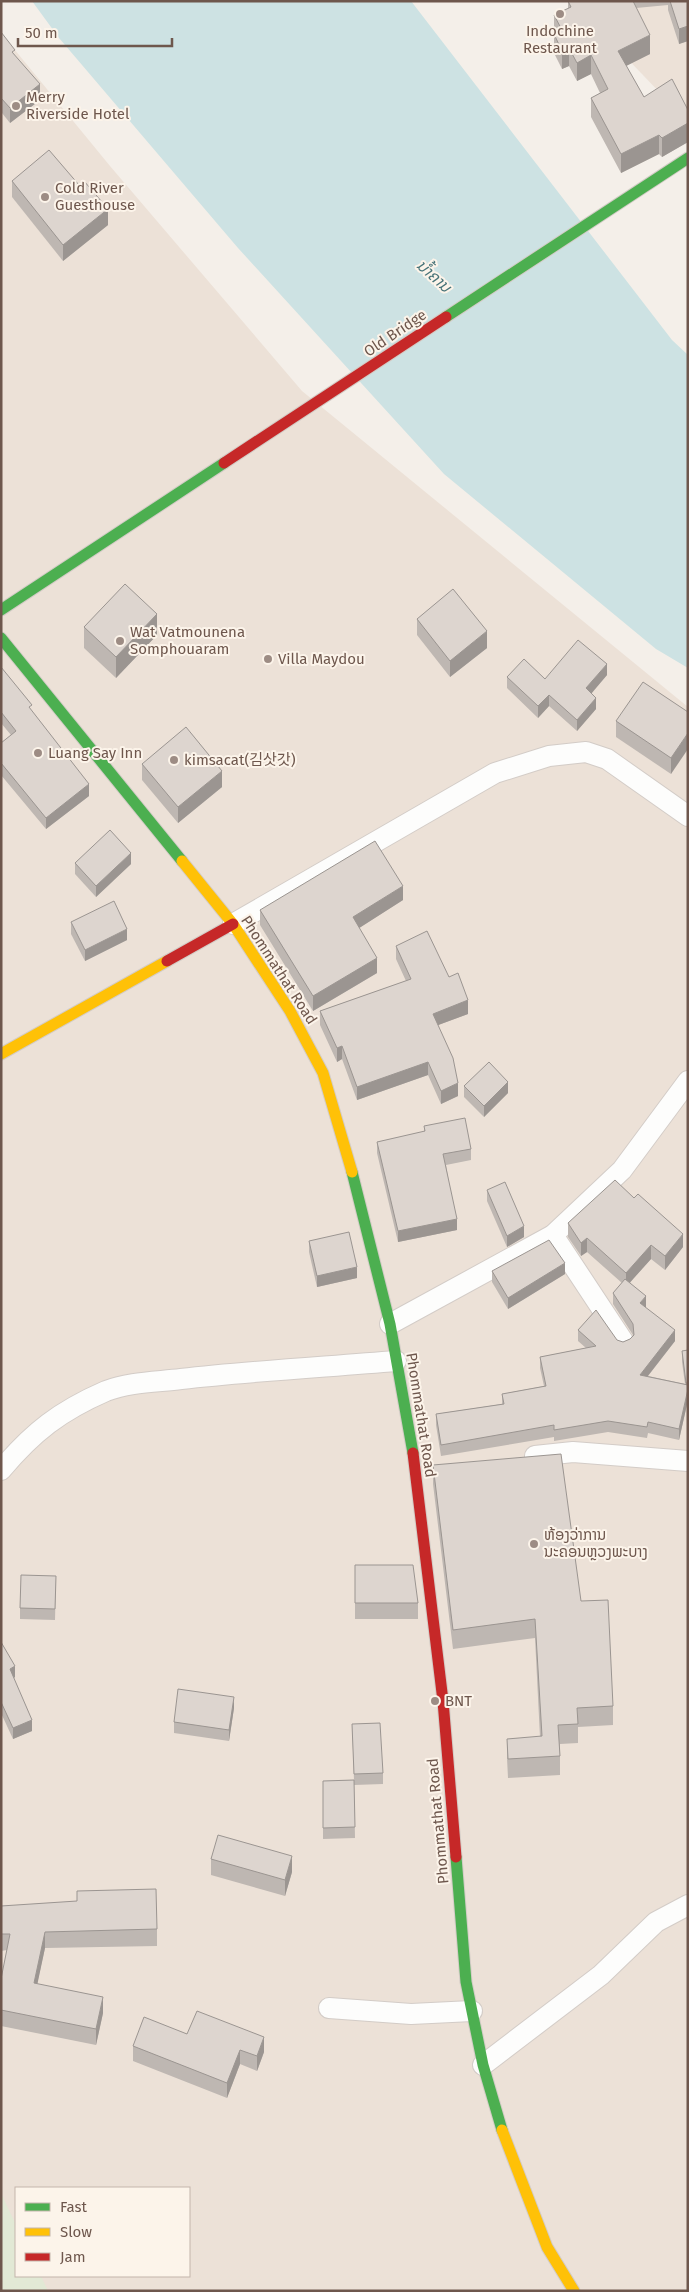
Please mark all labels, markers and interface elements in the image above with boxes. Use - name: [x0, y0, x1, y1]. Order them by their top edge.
- marker: Indochine Restaurant: [554, 8, 566, 20]
- scale bar: [18, 15, 171, 47]
- place label: Indochine Restaurant: [523, 22, 598, 57]
- text: 50 m: [25, 24, 58, 42]
- place label: Merry Riverside Hotel: [26, 88, 130, 123]
- marker: Merry Riverside Hotel: [10, 100, 22, 112]
- place label: Cold River Guesthouse: [55, 179, 135, 214]
- marker: Cold River Guesthouse: [39, 191, 51, 203]
- water label: ນ້ຳຄານ: [413, 253, 458, 297]
- street label: Old Bridge: [360, 306, 430, 360]
- place label: Wat Vatmounena Somphouaram: [130, 623, 245, 658]
- marker: Wat Vatmounena Somphouaram: [114, 635, 126, 647]
- place label: Villa Maydou: [278, 650, 365, 668]
- marker: Villa Maydou: [262, 653, 274, 665]
- place label: Luang Say Inn: [48, 744, 142, 762]
- marker: Luang Say Inn: [32, 747, 44, 759]
- place label: kimsacat(김삿갓): [184, 751, 296, 769]
- marker: kimsacat(김삿갓): [168, 754, 180, 766]
- street label: Phommathat Road: [237, 912, 321, 1028]
- street label: Phommathat Road: [402, 1351, 440, 1479]
- place label: ຫ້ອງວ່າການ ນະຄອນຫຼວງພະບາງ: [544, 1526, 648, 1561]
- marker: ຫ້ອງວ່າການ ນະຄອນຫຼວງພະບາງ: [528, 1538, 540, 1550]
- place label: BNT: [445, 1692, 472, 1710]
- marker: BNT: [429, 1695, 441, 1707]
- street label: Phommathat Road: [424, 1757, 452, 1885]
- legend: [15, 2187, 190, 2277]
- text: Fast: [60, 2198, 87, 2216]
- text: Slow: [60, 2223, 92, 2241]
- text: Jam: [60, 2248, 86, 2266]

